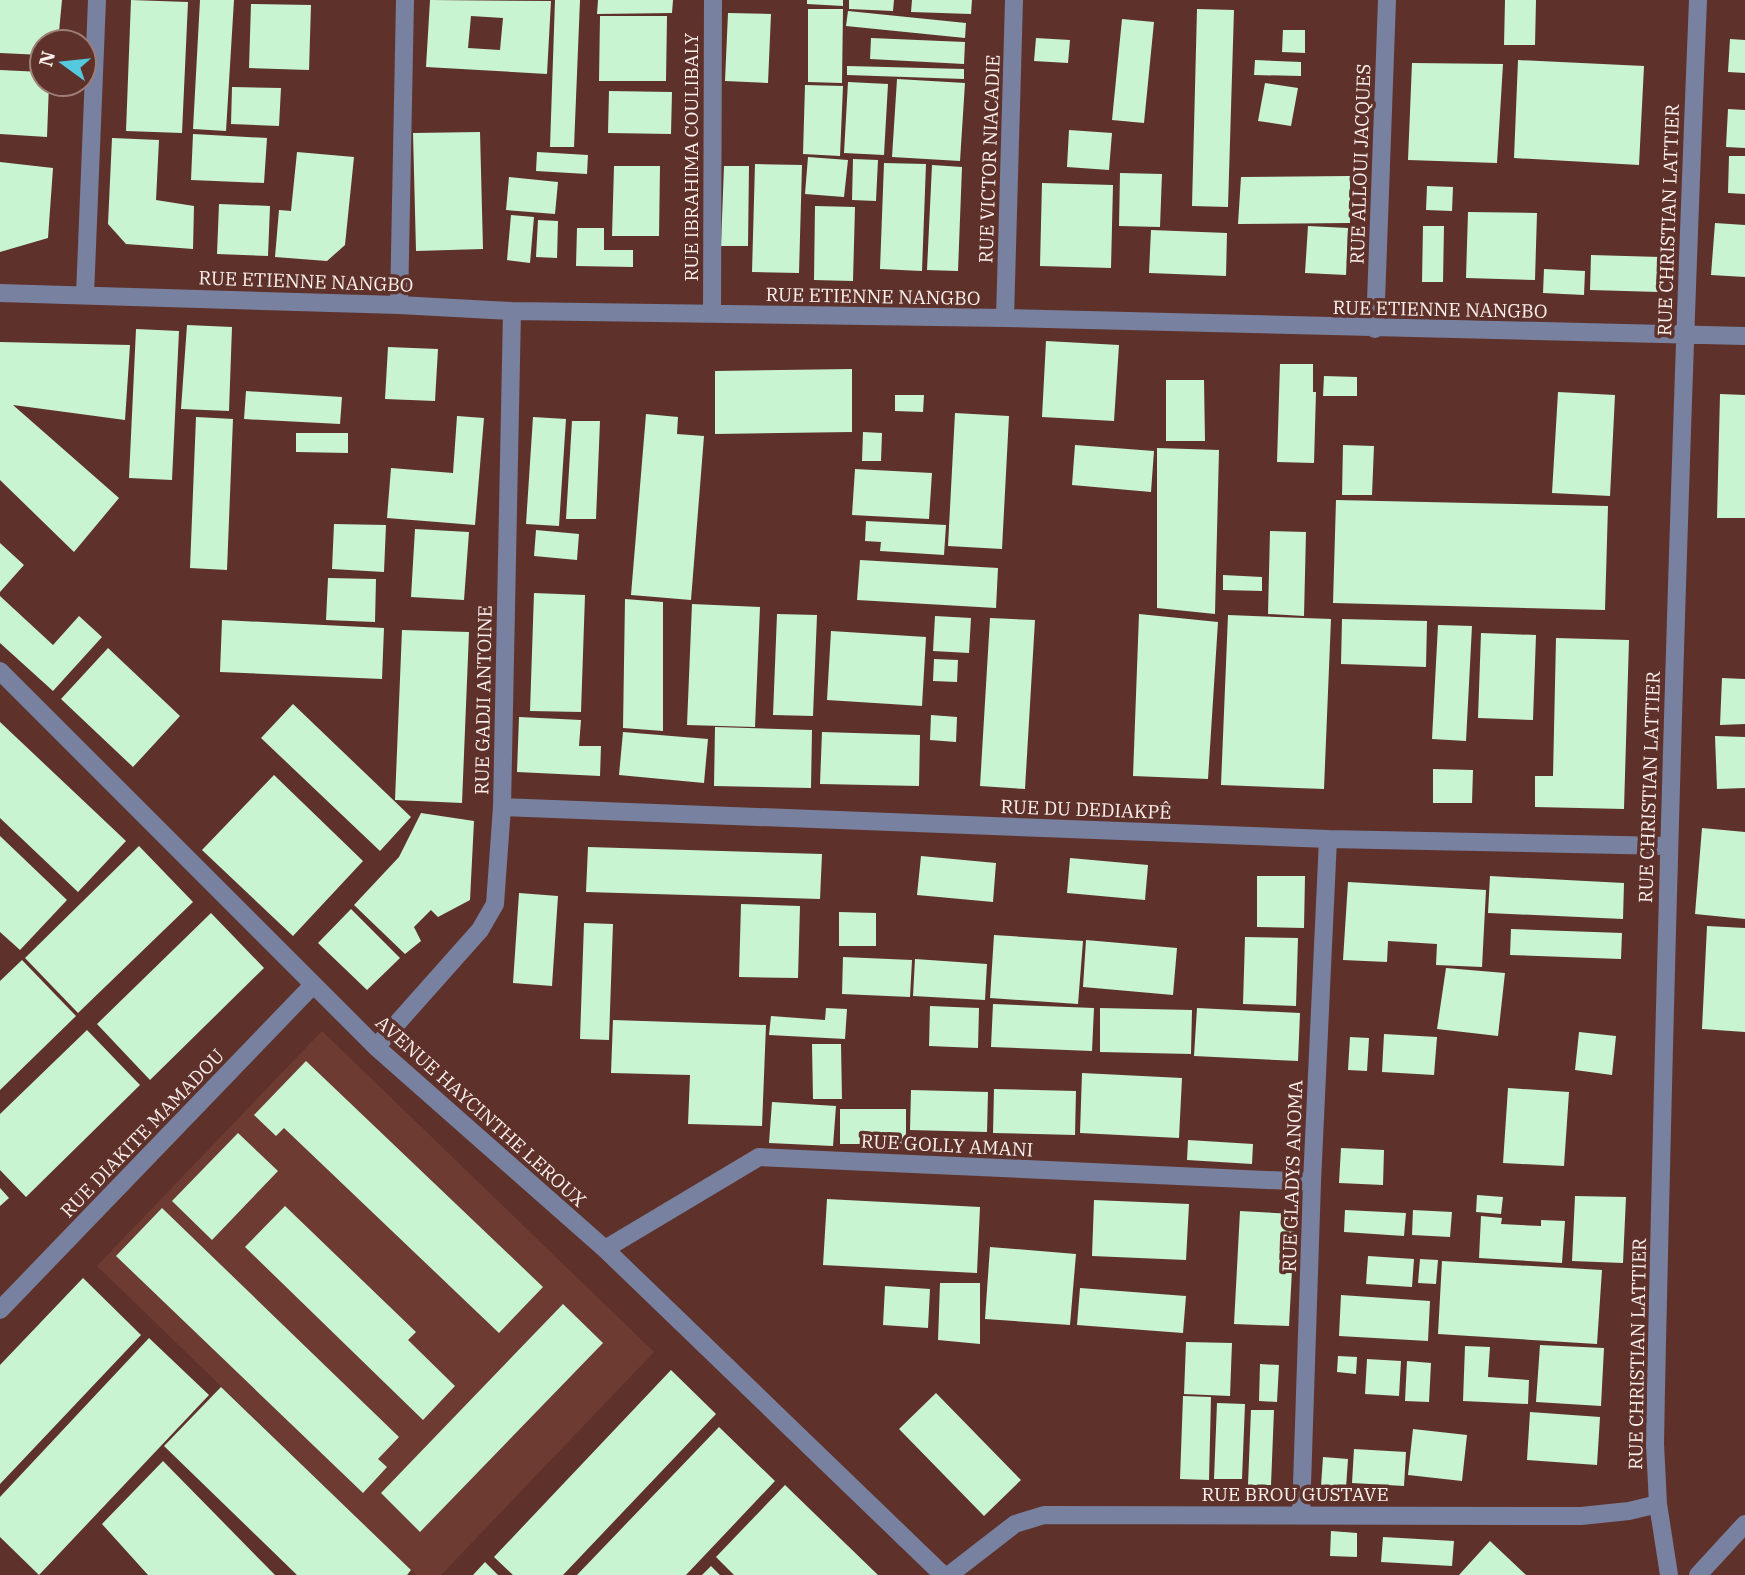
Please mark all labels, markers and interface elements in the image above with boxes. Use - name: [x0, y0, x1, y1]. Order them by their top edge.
- north arrow: [28, 28, 98, 98]
- street label: RUE IBRAHIMA COULIBALY: [679, 33, 703, 281]
- text: N: [33, 48, 60, 69]
- street label: RUE VICTOR NIACADIE: [973, 54, 1005, 264]
- street label: RUE ALLOUI JACQUES: [1345, 63, 1375, 265]
- street label: RUE CHRISTIAN LATTIER: [1652, 103, 1684, 336]
- street label: RUE ETIENNE NANGBO: [198, 265, 414, 297]
- street label: RUE ETIENNE NANGBO: [765, 282, 981, 310]
- street label: RUE ETIENNE NANGBO: [1332, 295, 1548, 323]
- street label: RUE GADJI ANTOINE: [469, 605, 497, 795]
- street label: RUE CHRISTIAN LATTIER: [1633, 670, 1665, 903]
- street label: RUE DU DEDIAKPÊ: [1000, 794, 1172, 824]
- street label: AVENUE HAYCINTHE LEROUX: [371, 1010, 591, 1212]
- street label: RUE DIAKITE MAMADOU: [55, 1044, 229, 1222]
- street label: RUE GLADYS ANOMA: [1277, 1079, 1307, 1273]
- street label: RUE GOLLY AMANI: [860, 1129, 1034, 1161]
- street label: RUE CHRISTIAN LATTIER: [1623, 1238, 1651, 1470]
- street label: RUE BROU GUSTAVE: [1201, 1482, 1389, 1506]

